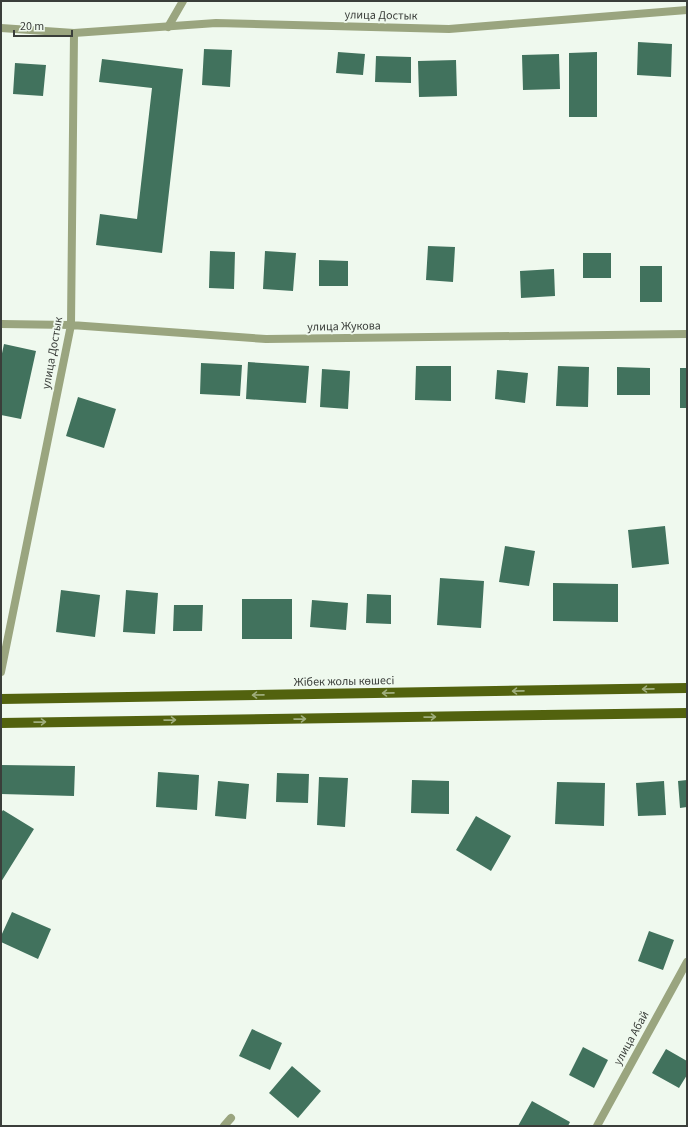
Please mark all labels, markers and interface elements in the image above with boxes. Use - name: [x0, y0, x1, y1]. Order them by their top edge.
- street label: улица Достык: [344, 6, 418, 25]
- scale bar: [14, 12, 72, 38]
- text: 20 m: [20, 18, 44, 35]
- street label: улица Достык: [38, 316, 67, 391]
- street label: улица Жукова: [307, 317, 381, 336]
- street label: Жібек жолы көшесі: [293, 672, 395, 691]
- one-way arrow: [642, 685, 655, 693]
- one-way arrow: [512, 687, 525, 695]
- one-way arrow: [382, 689, 395, 697]
- one-way arrow: [252, 691, 265, 699]
- one-way arrow: [423, 713, 436, 720]
- one-way arrow: [293, 715, 306, 722]
- one-way arrow: [163, 717, 176, 724]
- one-way arrow: [33, 719, 46, 726]
- street label: улица Абай: [610, 1008, 653, 1068]

